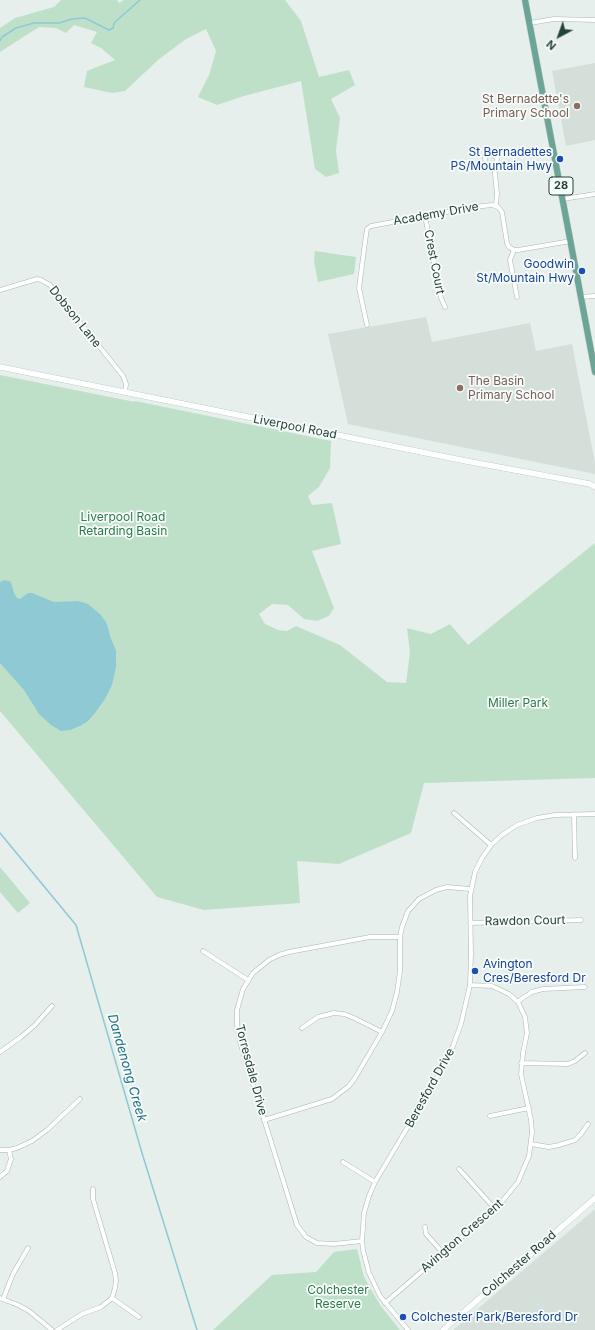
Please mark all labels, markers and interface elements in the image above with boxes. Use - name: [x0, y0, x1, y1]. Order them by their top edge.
- north arrow: [539, 16, 579, 56]
- text: N: [543, 37, 559, 53]
- place label: St Bernadette's Primary School: [482, 92, 569, 120]
- marker: St Bernadette's Primary School: [572, 101, 582, 111]
- place label: St Bernadettes PS/Mountain Hwy: [451, 145, 552, 173]
- marker: St Bernadettes PS/Mountain Hwy: [555, 154, 565, 164]
- road number: 28: [549, 177, 573, 195]
- street label: Academy Drive: [392, 199, 480, 229]
- street label: Crest Court: [421, 229, 447, 295]
- place label: Goodwin St/Mountain Hwy: [476, 257, 574, 285]
- marker: Goodwin St/Mountain Hwy: [577, 266, 587, 276]
- street label: Dobson Lane: [46, 283, 104, 351]
- place label: The Basin Primary School: [468, 374, 554, 402]
- marker: The Basin Primary School: [455, 383, 465, 393]
- street label: Liverpool Road: [252, 412, 338, 442]
- park label: Liverpool Road Retarding Basin: [79, 510, 167, 538]
- park label: Miller Park: [488, 696, 548, 710]
- street label: Rawdon Court: [485, 913, 565, 929]
- place label: Avington Cres/Beresford Dr: [483, 957, 586, 985]
- marker: Avington Cres/Beresford Dr: [470, 966, 480, 976]
- water label: Dandenong Creek: [104, 1012, 150, 1124]
- street label: Torresdale Drive: [232, 1023, 270, 1117]
- street label: Beresford Drive: [402, 1046, 458, 1130]
- street label: Avington Crescent: [418, 1196, 506, 1276]
- street label: Colchester Road: [479, 1228, 559, 1300]
- park label: Colchester Reserve: [307, 1283, 369, 1311]
- place label: Colchester Park/Beresford Dr: [411, 1310, 578, 1324]
- marker: Colchester Park/Beresford Dr: [398, 1312, 408, 1322]

